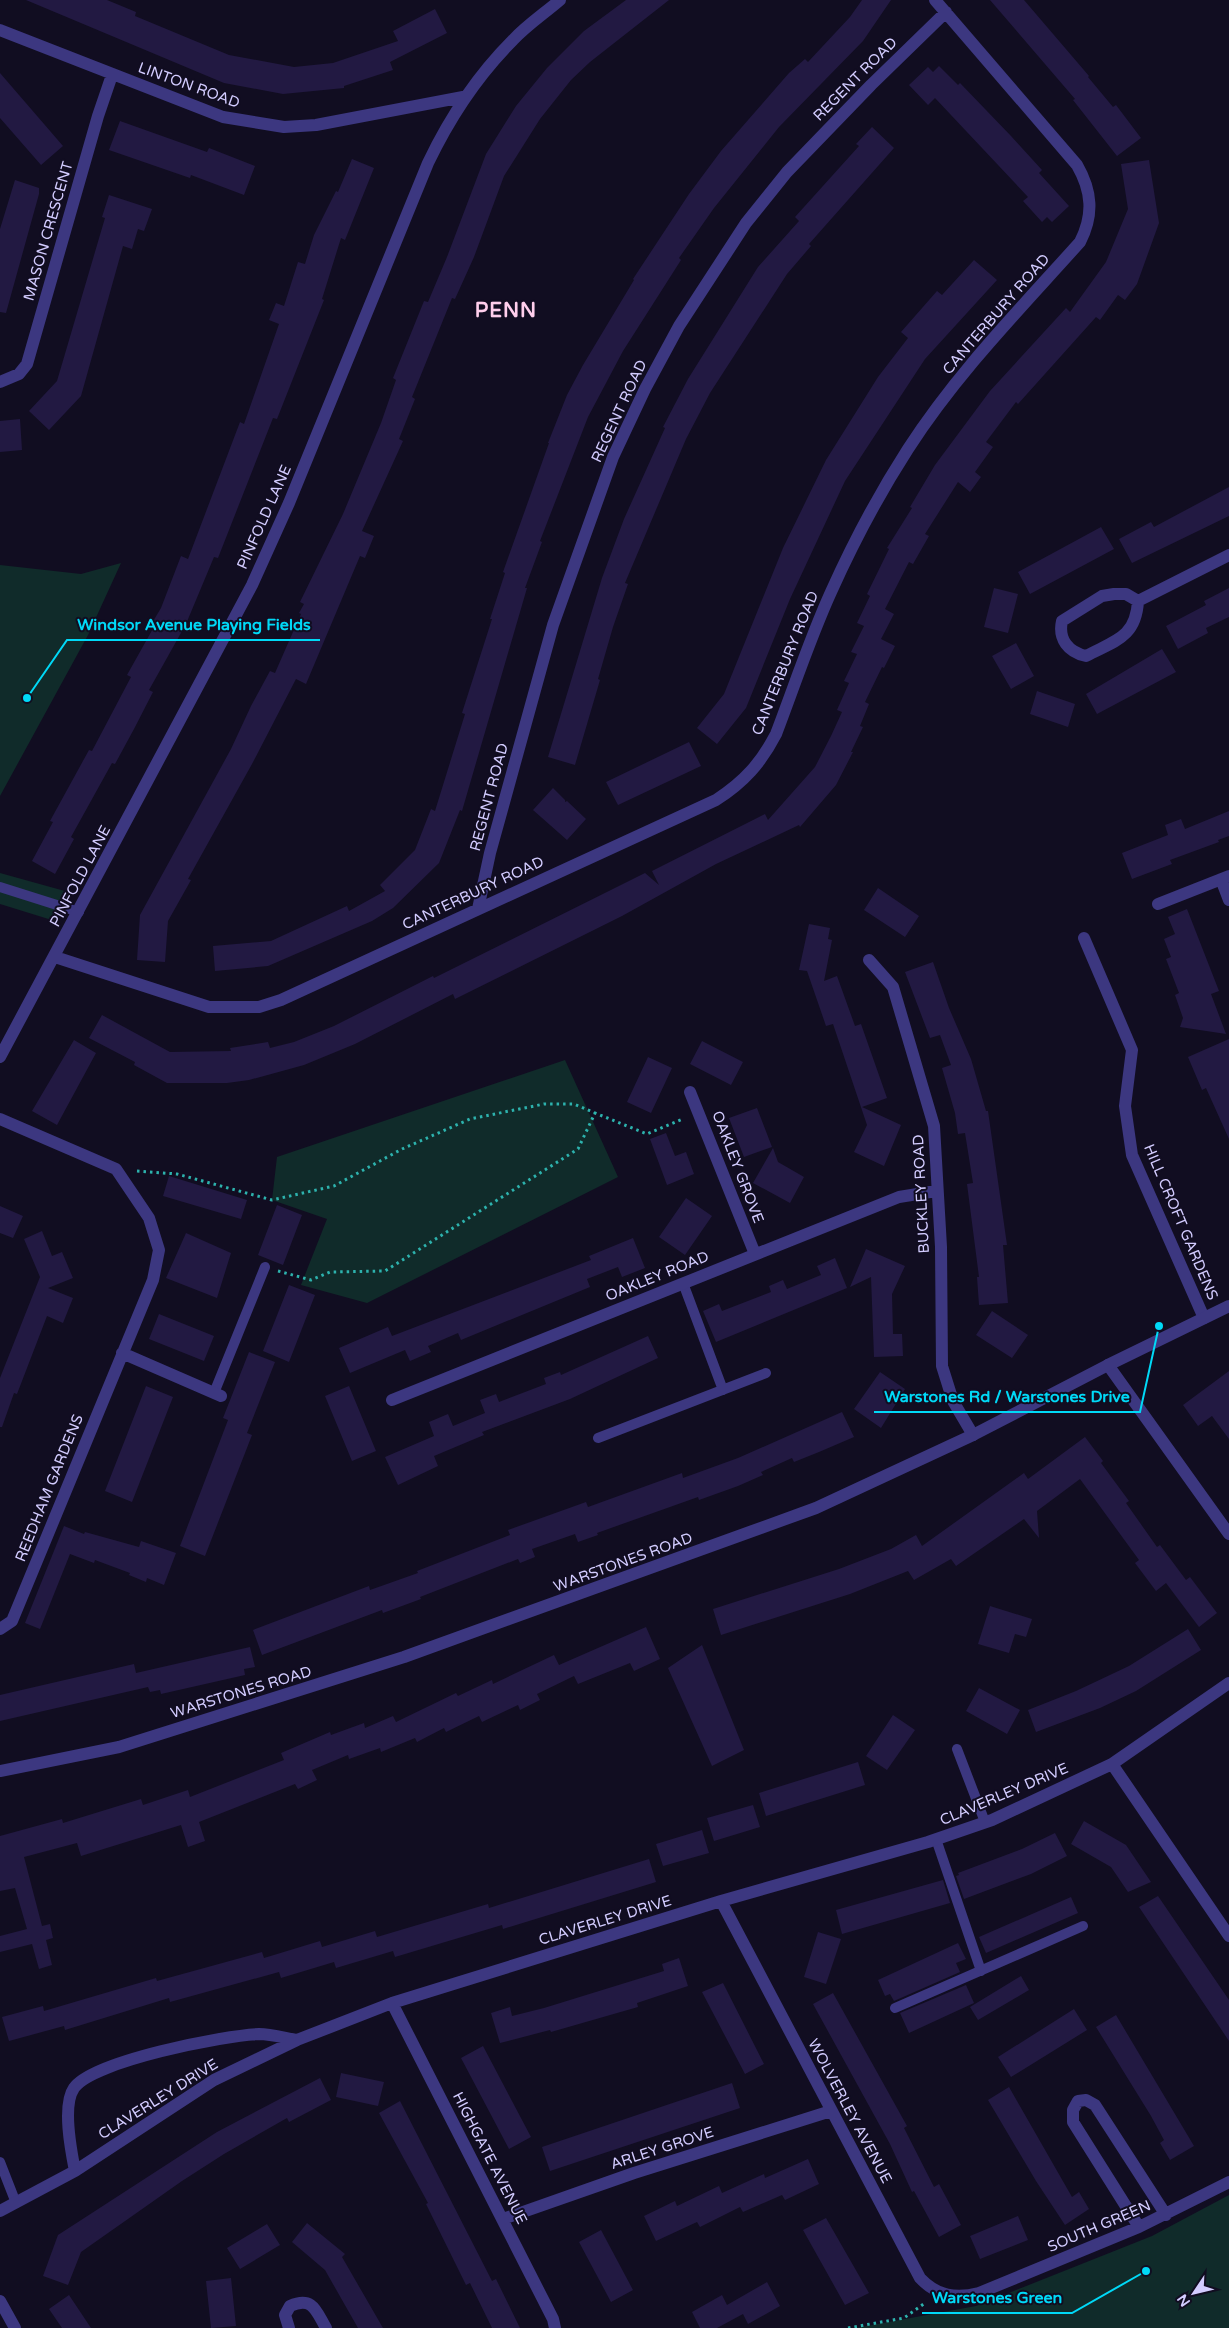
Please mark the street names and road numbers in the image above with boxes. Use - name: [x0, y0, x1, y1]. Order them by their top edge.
- street label: REGENT ROAD: [809, 33, 901, 125]
- street label: LINTON ROAD: [136, 58, 242, 112]
- street label: MASON CRESCENT: [19, 159, 77, 303]
- street label: CANTERBURY ROAD: [939, 250, 1053, 378]
- street label: REGENT ROAD: [587, 357, 651, 465]
- street label: PINFOLD LANE: [233, 462, 295, 572]
- street label: CANTERBURY ROAD: [748, 588, 822, 738]
- street label: REGENT ROAD: [466, 741, 512, 853]
- street label: PINFOLD LANE: [46, 822, 114, 930]
- street label: CANTERBURY ROAD: [399, 852, 547, 934]
- street label: OAKLEY GROVE: [708, 1108, 768, 1226]
- street label: BUCKLEY ROAD: [909, 1134, 933, 1254]
- street label: HILL CROFT GARDENS: [1140, 1141, 1222, 1303]
- street label: OAKLEY ROAD: [603, 1247, 711, 1305]
- street label: REEDHAM GARDENS: [11, 1412, 87, 1564]
- street label: WARSTONES ROAD: [551, 1528, 695, 1596]
- street label: WARSTONES ROAD: [168, 1662, 314, 1722]
- street label: CLAVERLEY DRIVE: [937, 1759, 1071, 1829]
- street label: CLAVERLEY DRIVE: [536, 1891, 674, 1949]
- street label: WOLVERLEY AVENUE: [804, 2036, 896, 2186]
- street label: CLAVERLEY DRIVE: [95, 2055, 221, 2143]
- street label: HIGHGATE AVENUE: [449, 2089, 531, 2227]
- street label: ARLEY GROVE: [608, 2123, 716, 2173]
- street label: SOUTH GREEN: [1045, 2196, 1153, 2256]

